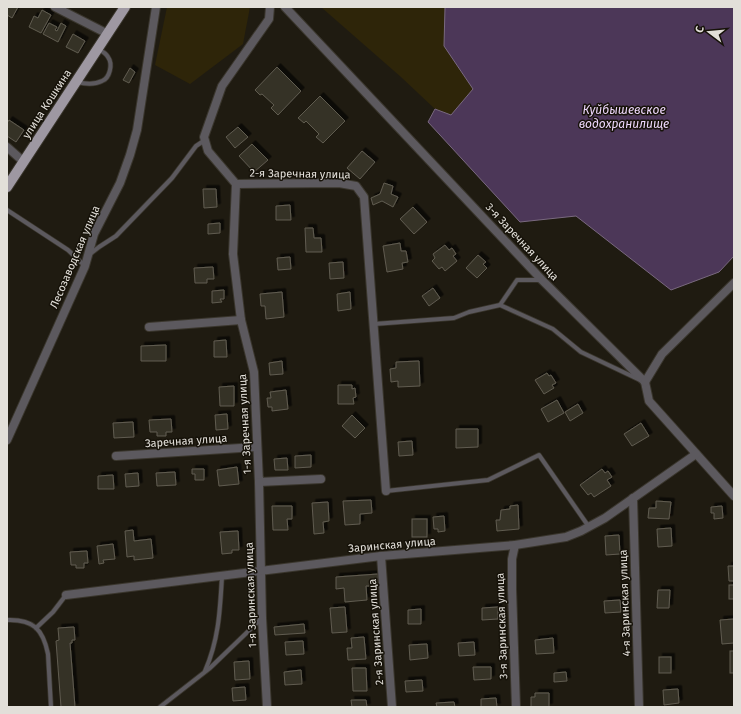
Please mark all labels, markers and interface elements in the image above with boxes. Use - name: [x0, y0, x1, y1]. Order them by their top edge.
- north arrow: [689, 12, 729, 52]
- text: С: [693, 24, 707, 34]
- street label: улица Кошкина: [20, 67, 74, 141]
- water label: Куйбышевское водохранилище: [579, 103, 669, 131]
- street label: 2-я Заречная улица: [249, 167, 351, 181]
- street label: 3-я Заречная улица: [483, 201, 561, 283]
- street label: Лесозаводская улица: [47, 203, 103, 311]
- street label: 1-я Заречная улица: [236, 373, 254, 474]
- street label: Заречная улица: [144, 432, 228, 450]
- street label: Заринская улица: [348, 535, 436, 555]
- street label: 1-я Заринская улица: [243, 542, 259, 648]
- street label: 4-я Заринская улица: [617, 549, 633, 657]
- street label: 3-я Заринская улица: [494, 573, 510, 679]
- street label: 2-я Заринская улица: [366, 578, 386, 686]

